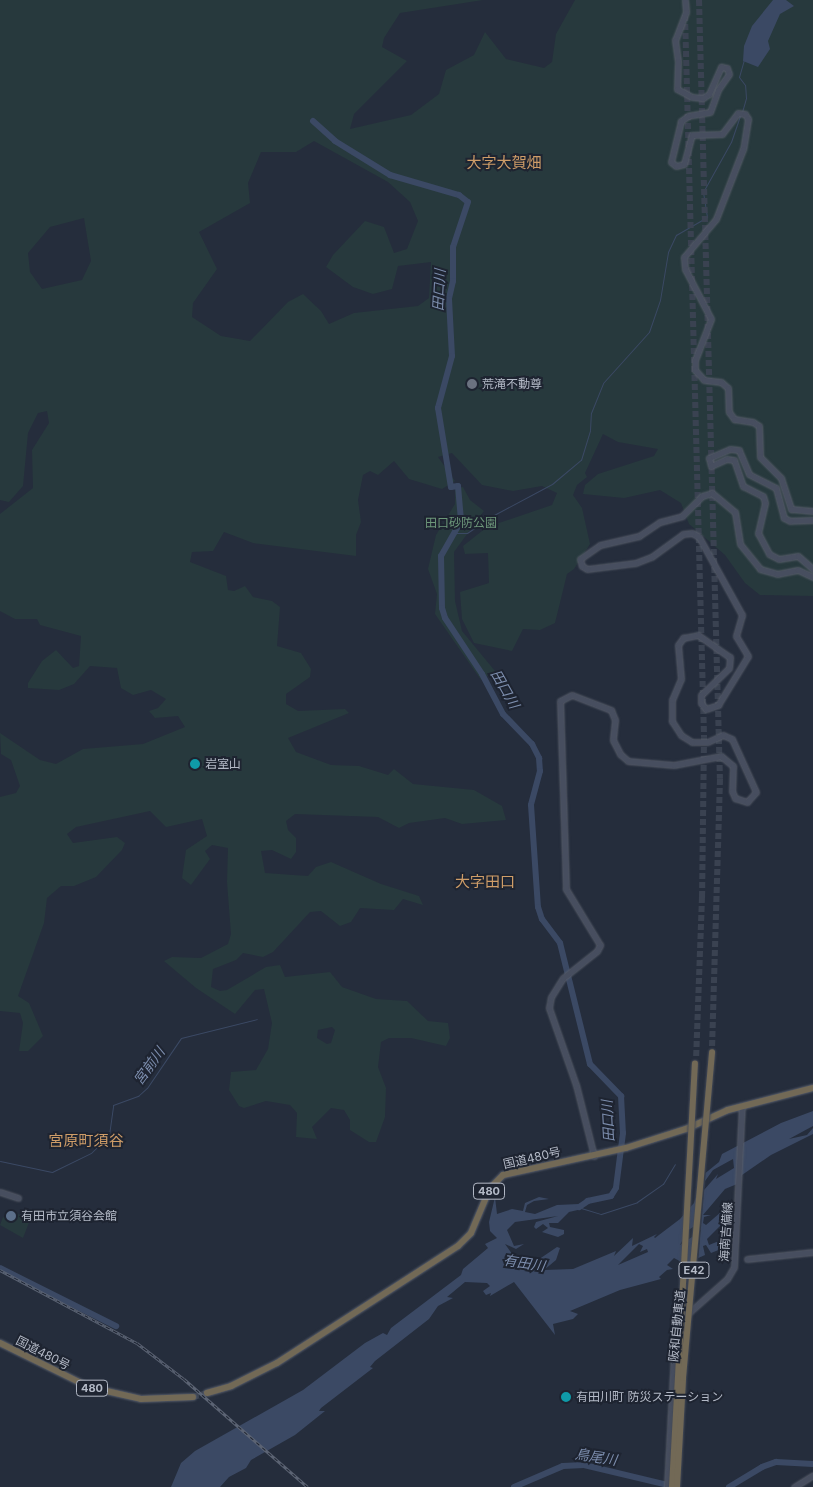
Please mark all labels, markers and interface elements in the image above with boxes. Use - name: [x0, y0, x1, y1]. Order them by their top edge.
- district label: 大字大賀畑: [467, 154, 541, 172]
- water label: 田口川: [430, 269, 448, 311]
- place label: 荒滝不動尊: [482, 377, 542, 391]
- marker: 荒滝不動尊: [466, 378, 478, 390]
- park label: 田口砂防公園: [425, 516, 497, 530]
- water label: 田口川: [487, 667, 523, 711]
- place label: 岩室山: [205, 757, 241, 771]
- marker: 岩室山: [189, 758, 201, 770]
- district label: 大字田口: [455, 873, 515, 891]
- water label: 宮前川: [130, 1044, 168, 1088]
- water label: 田口川: [599, 1100, 617, 1142]
- district label: 宮原町須谷: [49, 1132, 123, 1150]
- street label: 国道480号: [502, 1144, 562, 1172]
- road number: 480: [473, 1182, 505, 1200]
- street label: 海南吉備線: [717, 1202, 735, 1262]
- place label: 有田市立須谷会館: [21, 1209, 117, 1223]
- marker: 有田市立須谷会館: [5, 1210, 17, 1222]
- water label: 有田川: [502, 1251, 546, 1275]
- road number: E42: [678, 1262, 710, 1278]
- street label: 阪和自動車道: [666, 1289, 688, 1363]
- street label: 国道480号: [14, 1333, 72, 1373]
- road number: 480: [76, 1380, 108, 1396]
- place label: 有田川町 防災ステーション: [576, 1390, 723, 1404]
- marker: 有田川町 防災ステーション: [560, 1391, 572, 1403]
- water label: 鳥尾川: [574, 1445, 618, 1469]

